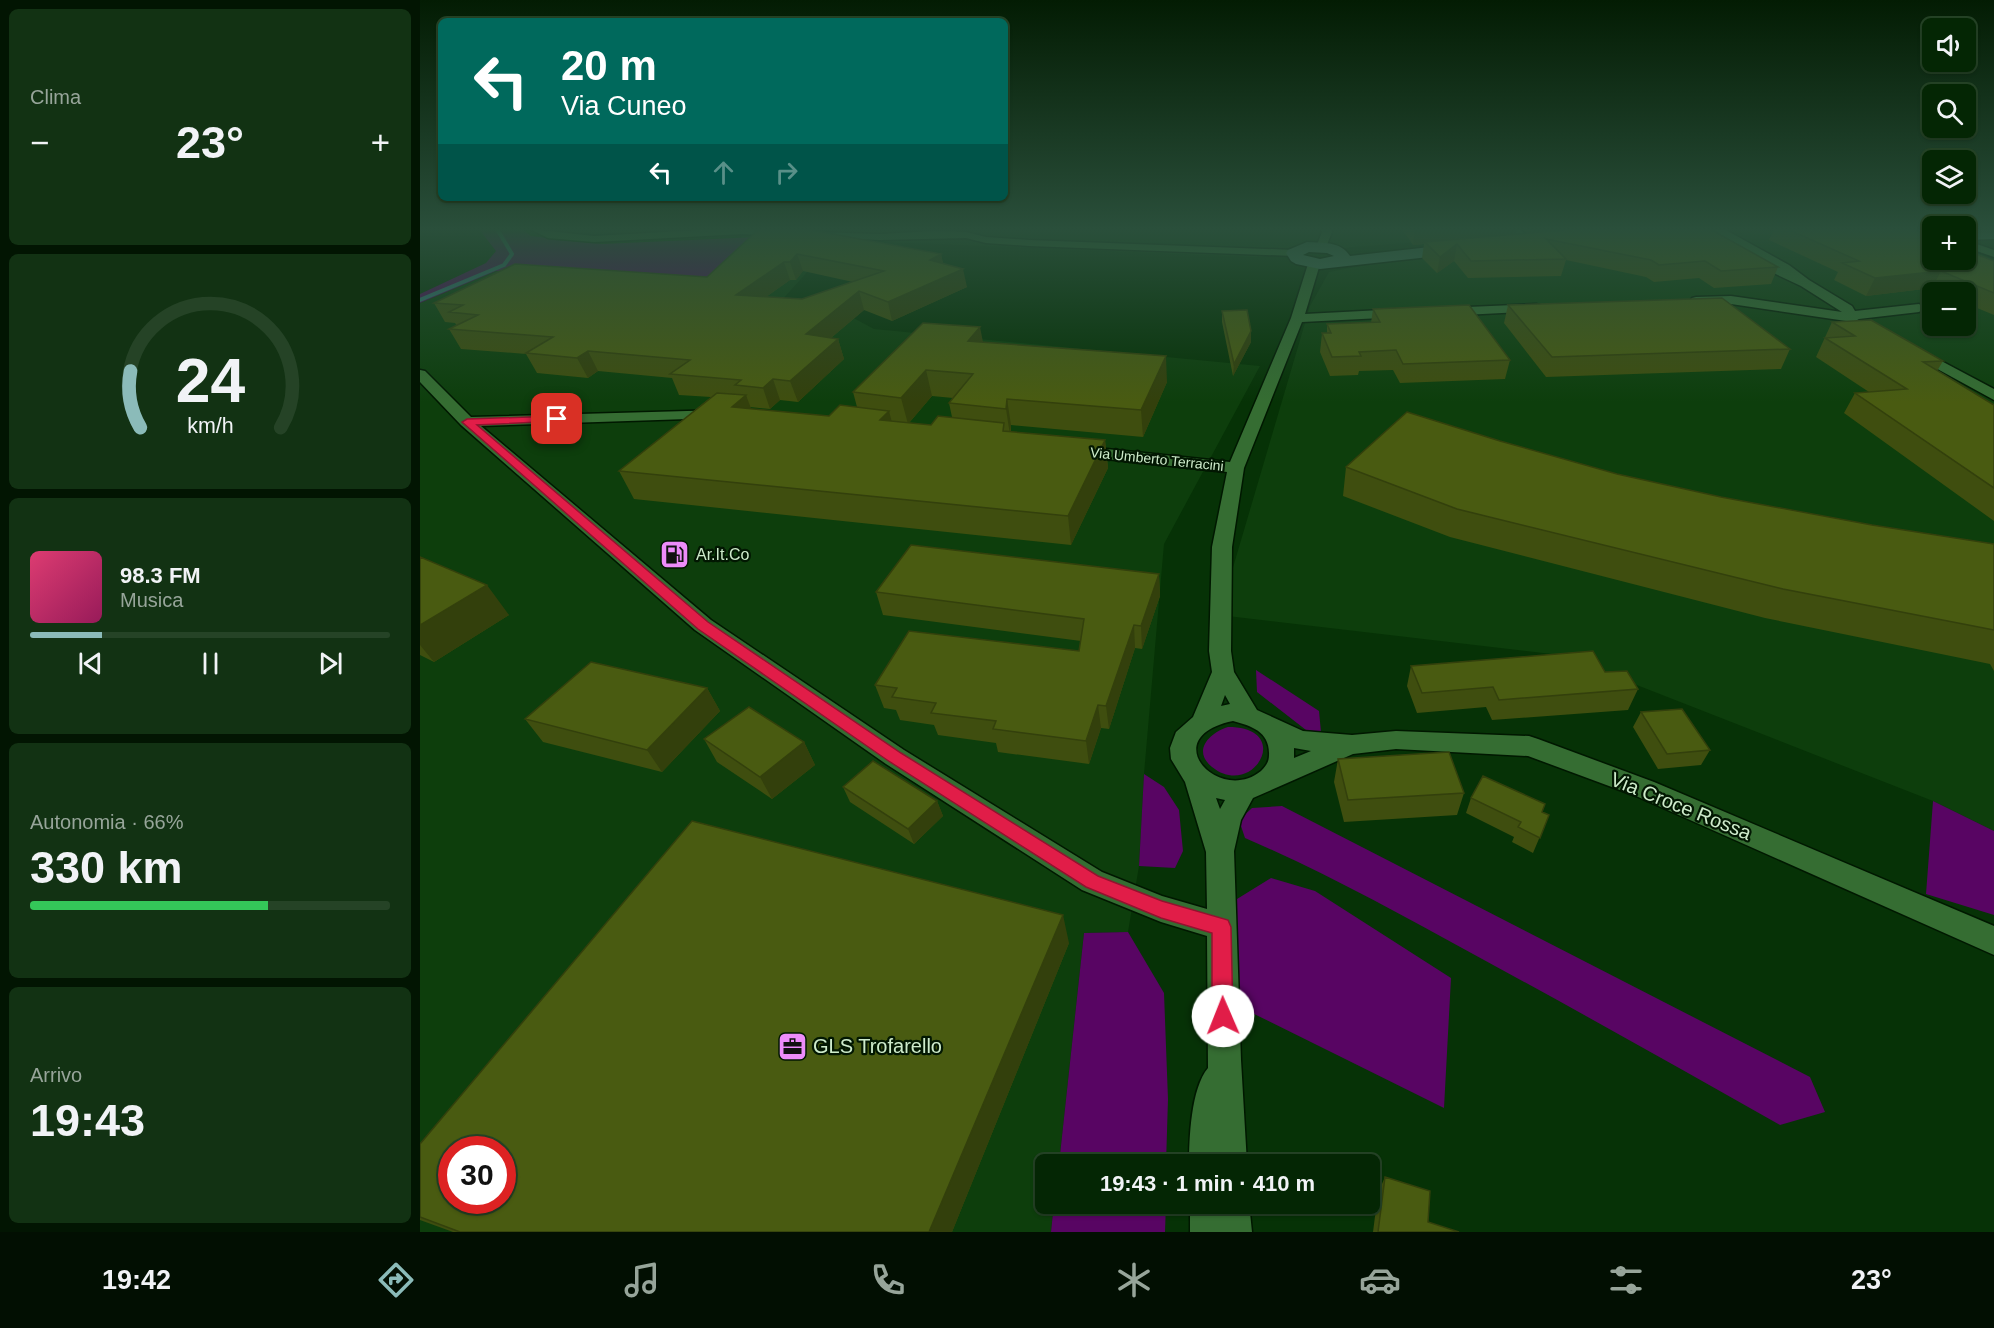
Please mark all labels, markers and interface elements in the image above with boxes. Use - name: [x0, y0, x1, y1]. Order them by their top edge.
- map controls: [1922, 18, 1976, 336]
- button: sound: [1922, 18, 1976, 72]
- icon: left: [462, 42, 540, 120]
- text: 20 m: [561, 42, 657, 89]
- button: search: [1922, 84, 1976, 138]
- text: Clima: [30, 86, 81, 108]
- text: Via Cuneo: [561, 91, 687, 121]
- text: 23°: [176, 117, 244, 168]
- text: −: [30, 124, 49, 161]
- text: +: [371, 124, 390, 161]
- button: layers: [1922, 150, 1976, 204]
- icon: left: [644, 156, 677, 189]
- icon: ahead: [707, 156, 740, 189]
- icon: right: [770, 156, 803, 189]
- button: +: [1922, 216, 1976, 270]
- button: −: [1922, 282, 1976, 336]
- text: 24: [175, 347, 245, 416]
- pin: [531, 393, 582, 444]
- icon: arrive: [540, 402, 573, 435]
- text: km/h: [187, 415, 233, 439]
- street label: Via Umberto Terracini: [1089, 444, 1225, 474]
- fuel station icon: Ar.It.Co: [659, 538, 691, 570]
- place label: Ar.It.Co: [696, 546, 749, 563]
- text: 98.3 FM: [120, 563, 201, 588]
- text: Musica: [120, 589, 183, 611]
- icon: previous: [74, 647, 107, 680]
- icon: pause: [194, 647, 227, 680]
- icon: next: [314, 647, 347, 680]
- street label: Via Croce Rossa: [1607, 768, 1755, 845]
- text: Autonomia · 66%: [30, 811, 183, 833]
- text: 330 km: [30, 842, 183, 893]
- position arrow: [1191, 984, 1255, 1048]
- office icon: GLS Trofarello: [776, 1030, 808, 1062]
- place label: GLS Trofarello: [813, 1035, 942, 1057]
- text: Arrivo: [30, 1064, 82, 1086]
- text: 19:43: [30, 1095, 145, 1146]
- speed limit sign: 30: [438, 1136, 516, 1214]
- text: 19:43 · 1 min · 410 m: [1100, 1171, 1315, 1196]
- icon: directions: [375, 1259, 417, 1301]
- icon: music: [621, 1259, 663, 1301]
- icon: phone: [867, 1259, 909, 1301]
- icon: climate: [1113, 1259, 1155, 1301]
- icon: car: [1359, 1259, 1401, 1301]
- icon: filters: [1605, 1259, 1647, 1301]
- text: 19:42: [102, 1265, 171, 1295]
- text: 23°: [1851, 1265, 1892, 1295]

